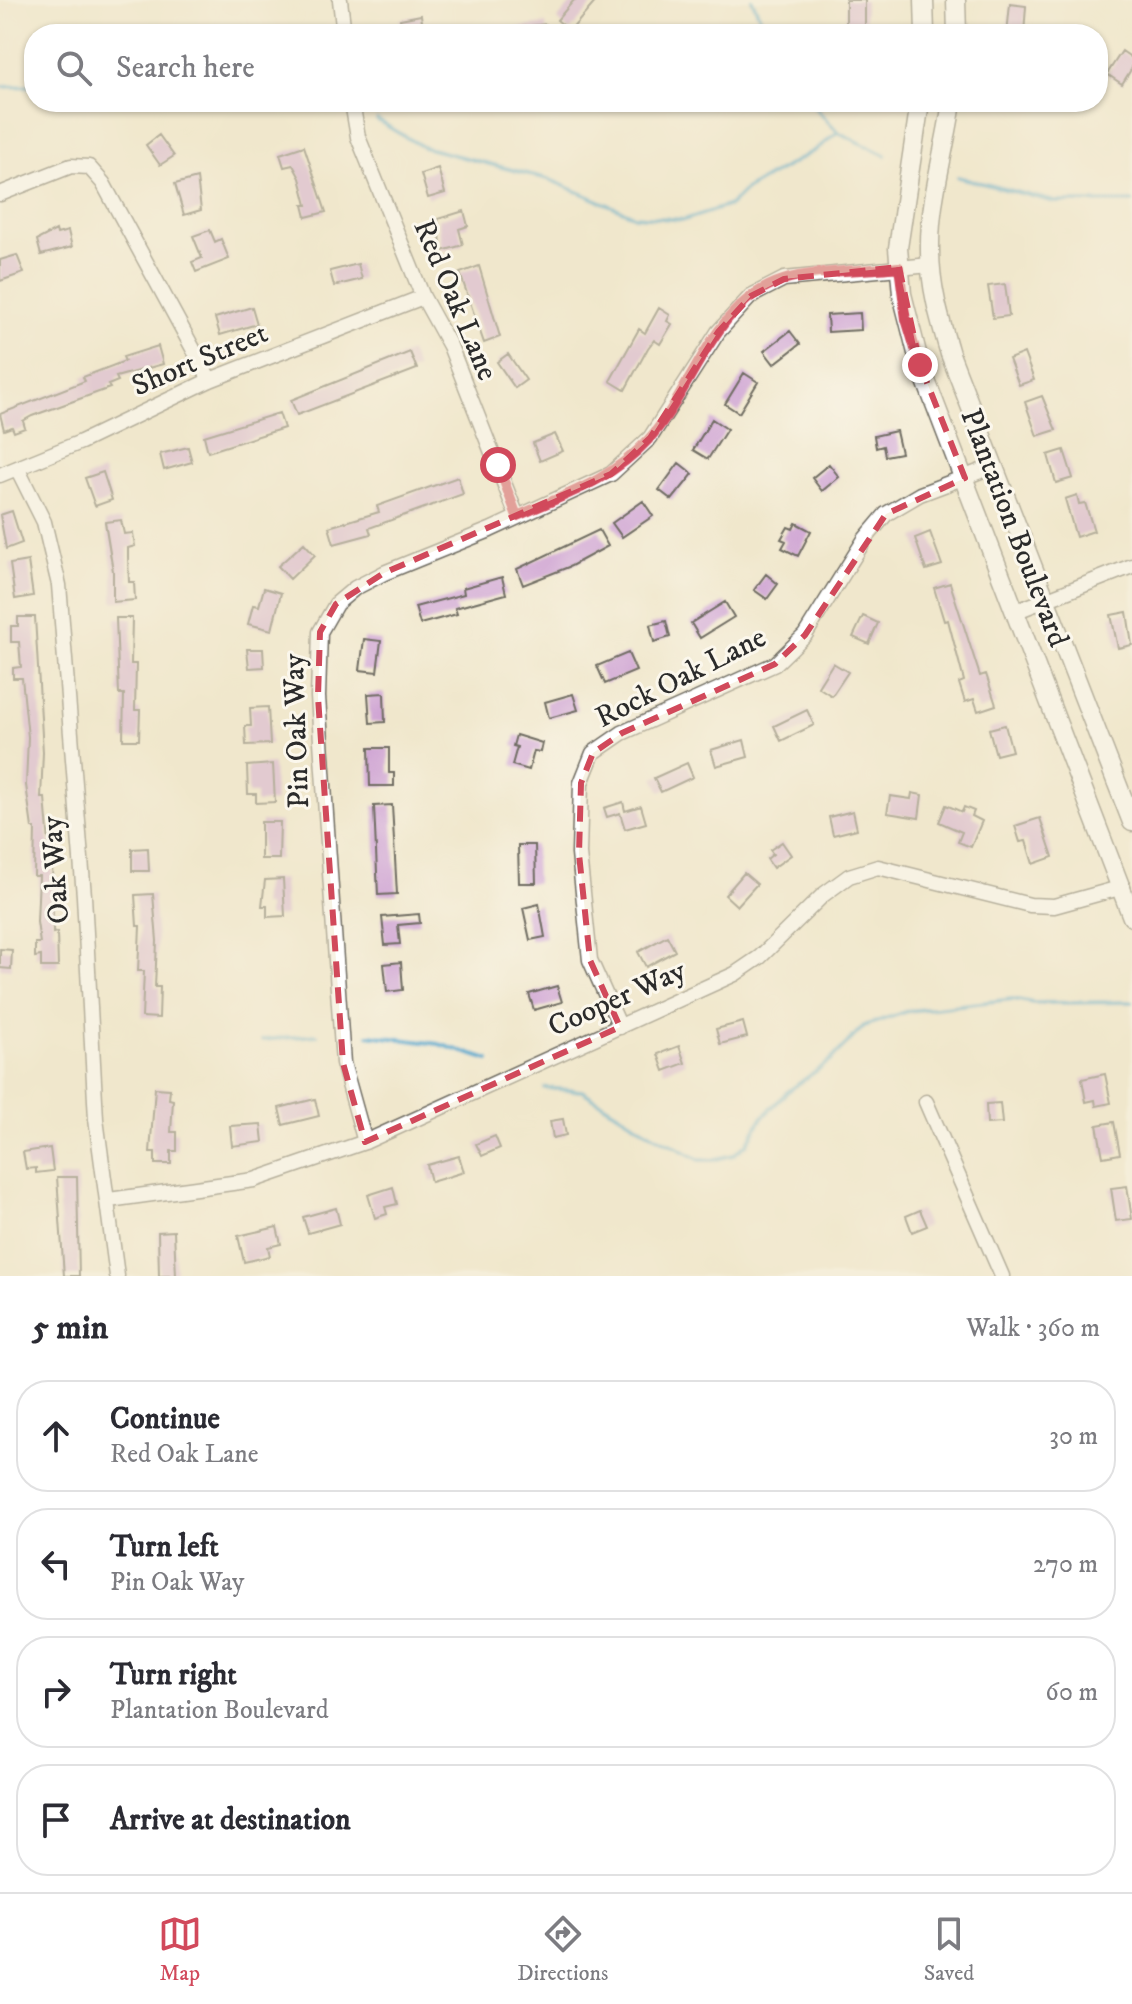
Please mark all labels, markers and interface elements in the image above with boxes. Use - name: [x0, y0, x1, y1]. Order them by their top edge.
- search box: [24, 24, 1108, 112]
- icon: search: [52, 46, 96, 90]
- text: Search here: [116, 50, 255, 87]
- street label: Red Oak Lane: [405, 214, 505, 386]
- street label: Short Street: [126, 315, 274, 405]
- route end: [902, 347, 938, 383]
- street label: Plantation Boulevard: [952, 404, 1076, 652]
- route start: [480, 447, 516, 483]
- street label: Rock Oak Lane: [590, 619, 772, 737]
- street label: Pin Oak Way: [276, 652, 318, 809]
- street label: Oak Way: [34, 814, 78, 925]
- street label: Cooper Way: [542, 952, 692, 1046]
- text: 5 min: [32, 1307, 108, 1349]
- text: Walk · 360 m: [966, 1312, 1100, 1345]
- text: Continue: [110, 1401, 220, 1438]
- icon: ahead: [34, 1414, 78, 1458]
- text: 30 m: [1049, 1420, 1098, 1453]
- text: Red Oak Lane: [110, 1438, 258, 1471]
- text: Turn left: [110, 1529, 219, 1566]
- icon: left: [34, 1542, 78, 1586]
- text: 270 m: [1033, 1548, 1098, 1581]
- text: Pin Oak Way: [110, 1566, 244, 1599]
- text: Turn right: [110, 1657, 237, 1694]
- icon: right: [34, 1670, 78, 1714]
- text: 60 m: [1045, 1676, 1098, 1709]
- text: Plantation Boulevard: [110, 1694, 329, 1727]
- icon: arrive: [34, 1798, 78, 1842]
- text: Arrive at destination: [110, 1802, 351, 1839]
- tab: Map: [158, 1912, 202, 1987]
- tab: Directions: [517, 1912, 608, 1987]
- tab: Saved: [924, 1912, 974, 1987]

